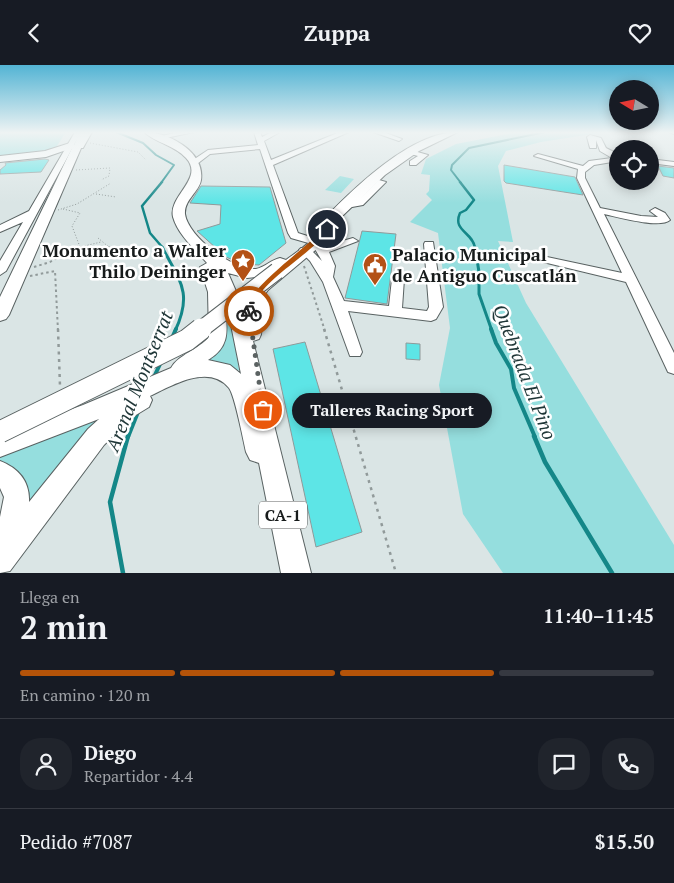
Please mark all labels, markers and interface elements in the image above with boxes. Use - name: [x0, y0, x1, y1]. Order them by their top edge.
- text: Zuppa: [304, 18, 370, 47]
- icon: back: [20, 19, 48, 47]
- icon: heart: [626, 19, 654, 47]
- north arrow: [609, 80, 659, 130]
- map controls: [609, 80, 659, 190]
- button: locate: [609, 140, 659, 190]
- pin: [306, 208, 348, 250]
- icon: home: [313, 215, 341, 243]
- place label: Monumento a Walter Thilo Deininger: [42, 238, 226, 283]
- place label: Palacio Municipal de Antiguo Cuscatlán: [392, 242, 577, 287]
- place icon: Monumento a Walter Thilo Deininger: [230, 248, 256, 282]
- public building icon: Palacio Municipal de Antiguo Cuscatlán: [362, 252, 388, 286]
- courier: [224, 286, 274, 336]
- icon: bike: [235, 297, 263, 325]
- water label: Quebrada El Pino: [488, 300, 563, 443]
- water label: Arenal Montserrat: [99, 306, 178, 456]
- pin: [242, 389, 284, 431]
- callout: Talleres Racing Sport: [293, 393, 493, 427]
- icon: bag: [249, 396, 277, 424]
- text: Talleres Racing Sport: [310, 399, 474, 421]
- road number: CA-1: [259, 501, 307, 529]
- text: Llega en: [20, 586, 80, 608]
- text: 11:40–11:45: [543, 603, 654, 628]
- text: 2 min: [20, 606, 108, 648]
- text: En camino · 120 m: [20, 684, 150, 706]
- button: person: [20, 738, 72, 790]
- button: chat: [538, 738, 590, 790]
- button: phone: [602, 738, 654, 790]
- text: Diego: [84, 740, 137, 765]
- text: Repartidor · 4.4: [84, 765, 193, 787]
- text: Pedido #7087: [20, 829, 133, 854]
- text: $15.50: [595, 829, 654, 854]

